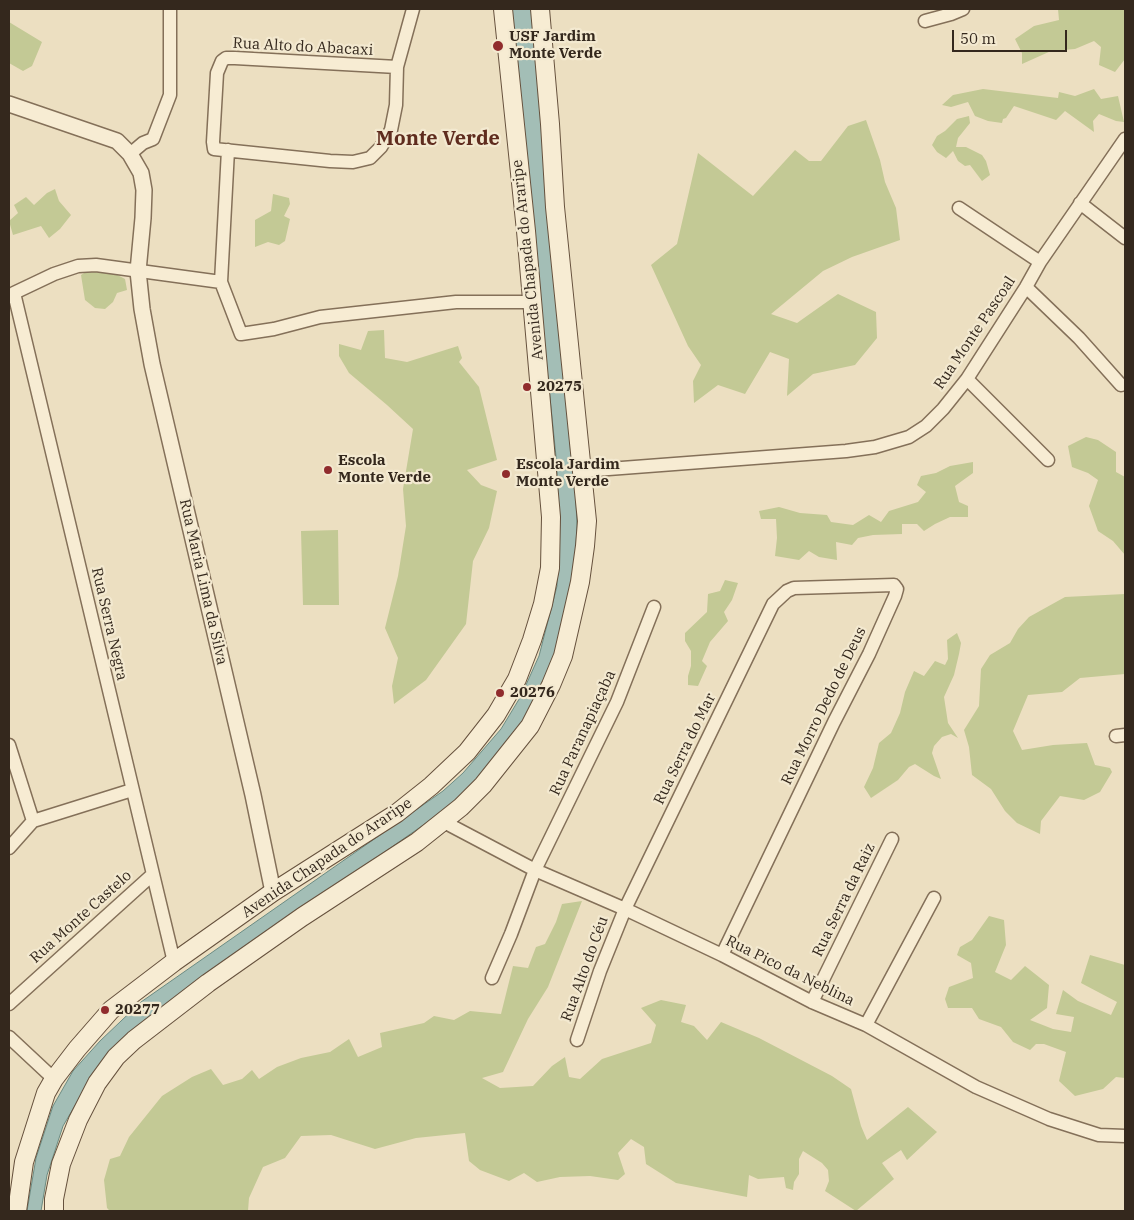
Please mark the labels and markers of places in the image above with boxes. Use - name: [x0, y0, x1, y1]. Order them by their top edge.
- place label: USF Jardim Monte Verde: [509, 28, 602, 63]
- marker: USF Jardim Monte Verde: [491, 39, 505, 53]
- place label: 20275: [537, 378, 582, 396]
- marker: 20275: [521, 381, 533, 393]
- place label: Escola Monte Verde: [338, 452, 431, 487]
- place label: Escola Jardim Monte Verde: [516, 456, 620, 491]
- marker: Escola Monte Verde: [322, 464, 334, 476]
- marker: Escola Jardim Monte Verde: [500, 468, 512, 480]
- place label: 20276: [510, 684, 555, 702]
- marker: 20276: [494, 687, 506, 699]
- place label: 20277: [115, 1001, 160, 1019]
- marker: 20277: [99, 1004, 111, 1016]

